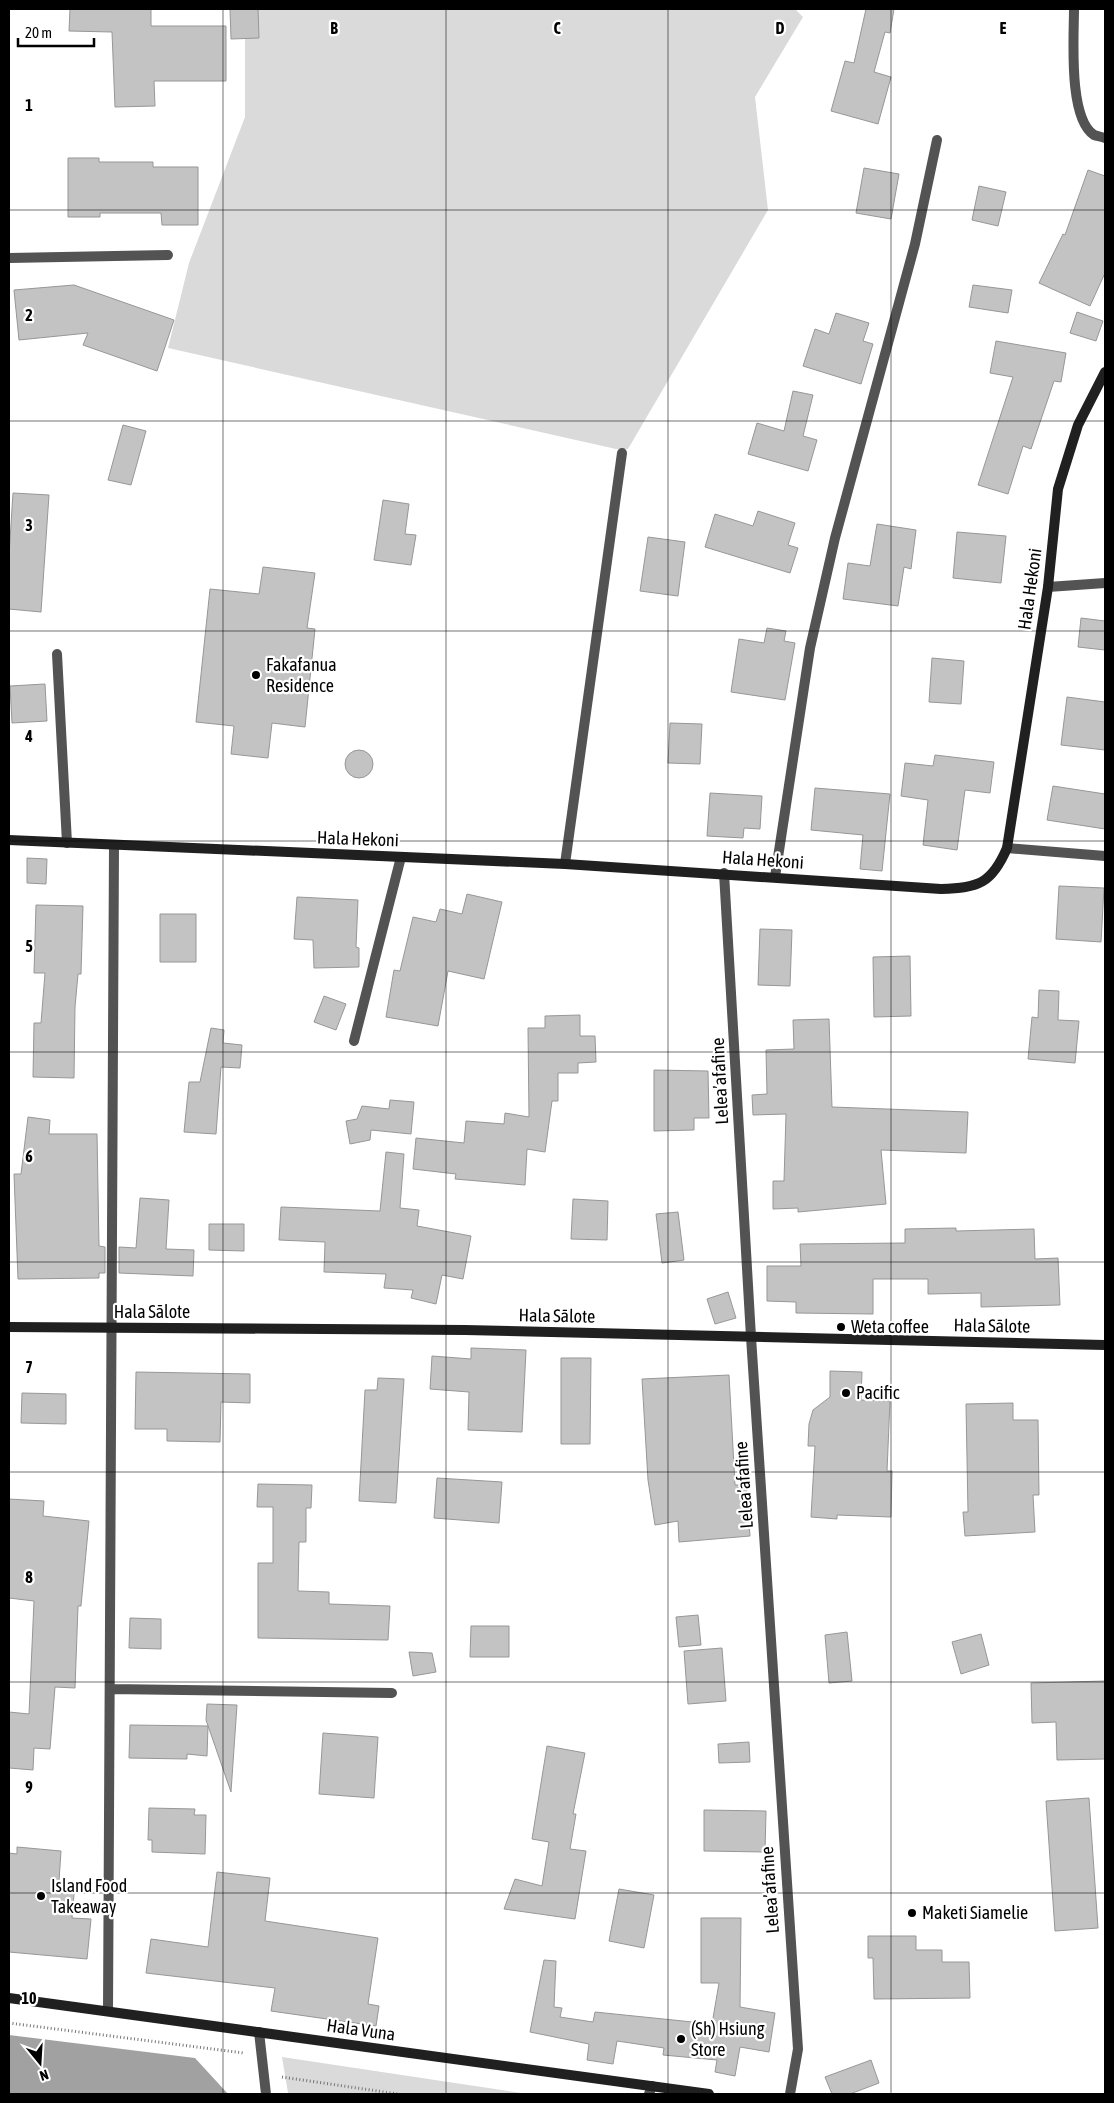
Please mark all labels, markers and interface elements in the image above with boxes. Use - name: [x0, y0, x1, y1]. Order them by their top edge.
- scale bar: [18, 15, 94, 47]
- text: B: [330, 19, 338, 37]
- text: C: [553, 19, 561, 37]
- text: D: [776, 19, 785, 37]
- text: E: [1000, 19, 1007, 37]
- text: 20 m: [25, 24, 52, 41]
- text: 1: [25, 96, 33, 114]
- text: 2: [25, 306, 33, 324]
- text: 3: [25, 516, 33, 534]
- street label: Hala Hekoni: [1013, 547, 1046, 631]
- place label: Fakafanua Residence: [266, 654, 337, 696]
- marker: Fakafanua Residence: [250, 669, 262, 681]
- text: 4: [24, 727, 33, 745]
- street label: Hala Hekoni: [317, 827, 399, 850]
- street label: Hala Hekoni: [721, 846, 805, 873]
- text: 5: [25, 937, 33, 955]
- street label: Lelea’afafine: [707, 1037, 732, 1125]
- text: 6: [25, 1147, 33, 1165]
- street label: Hala Sālote: [114, 1301, 190, 1322]
- street label: Hala Sālote: [519, 1304, 595, 1327]
- street label: Hala Sālote: [954, 1314, 1030, 1337]
- place label: Weta coffee: [851, 1316, 929, 1337]
- marker: Weta coffee: [835, 1321, 847, 1333]
- text: 7: [25, 1358, 33, 1376]
- place label: Pacific: [856, 1382, 900, 1403]
- marker: Pacific: [840, 1387, 852, 1399]
- street label: Lelea’afafine: [730, 1441, 757, 1529]
- text: 8: [25, 1568, 33, 1586]
- text: 9: [25, 1778, 33, 1796]
- street label: Lelea’afafine: [756, 1846, 783, 1934]
- place label: Island Food Takeaway: [51, 1875, 127, 1917]
- marker: Island Food Takeaway: [35, 1890, 47, 1902]
- place label: Maketi Siamelie: [922, 1902, 1028, 1923]
- marker: Maketi Siamelie: [906, 1907, 918, 1919]
- text: 10: [21, 1989, 37, 2007]
- street label: Hala Vuna: [326, 2014, 397, 2045]
- place label: (Sh) Hsiung Store: [691, 2018, 765, 2060]
- marker: (Sh) Hsiung Store: [675, 2033, 687, 2045]
- north arrow: [15, 2038, 65, 2088]
- text: N: [38, 2066, 50, 2084]

